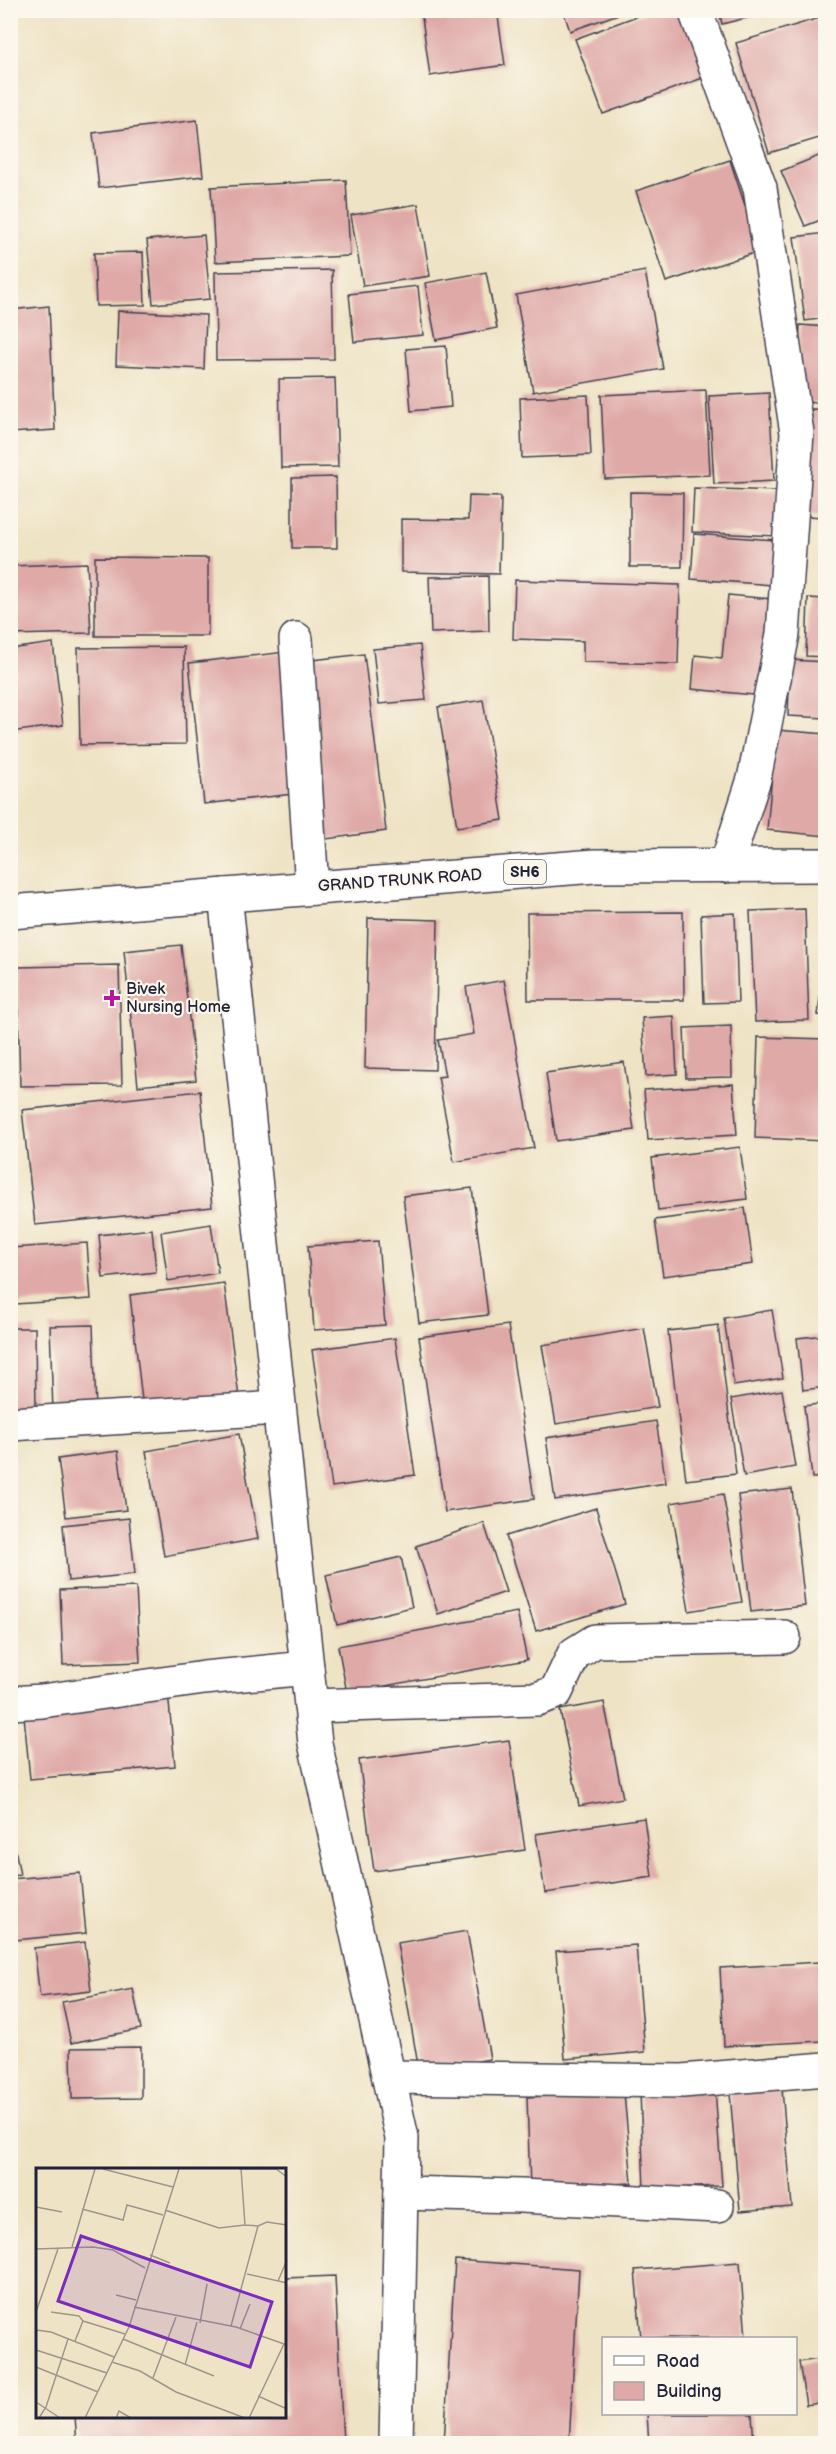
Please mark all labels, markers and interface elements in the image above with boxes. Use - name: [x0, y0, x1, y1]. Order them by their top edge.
- road number: SH6: [504, 860, 546, 884]
- street label: GRAND TRUNK ROAD: [317, 866, 483, 896]
- place label: Bivek Nursing Home: [126, 980, 231, 1017]
- marker: Bivek Nursing Home: [103, 989, 121, 1007]
- inset map: [36, 2168, 286, 2418]
- legend: [602, 2337, 797, 2415]
- text: Road: [656, 2351, 700, 2372]
- text: Building: [656, 2381, 722, 2402]

